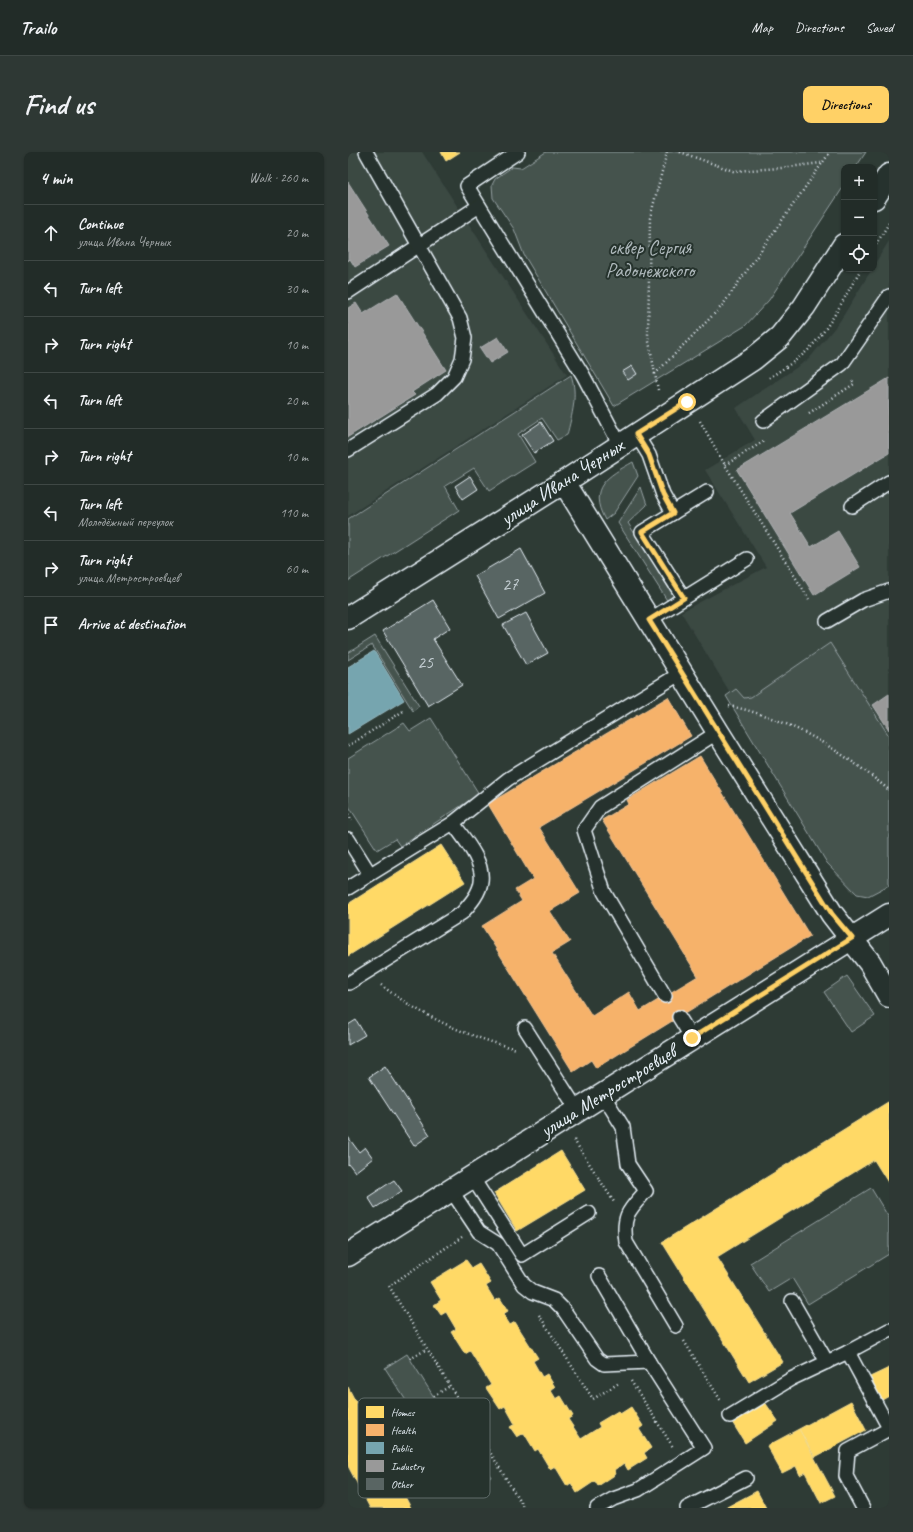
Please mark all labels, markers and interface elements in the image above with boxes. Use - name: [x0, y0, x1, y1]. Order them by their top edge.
- text: Trailo: [20, 16, 56, 40]
- text: Map: [752, 19, 773, 36]
- text: Directions: [795, 19, 844, 36]
- text: Saved: [866, 19, 893, 36]
- button: Directions: [803, 86, 889, 123]
- text: Find us: [24, 87, 94, 122]
- map controls: [841, 164, 877, 272]
- button: +: [841, 164, 877, 200]
- text: 4 min: [40, 168, 73, 189]
- text: Walk · 260 m: [249, 170, 308, 186]
- button: −: [841, 200, 877, 236]
- text: Continue: [78, 215, 123, 234]
- icon: ahead: [40, 222, 62, 244]
- text: 20 m: [286, 225, 308, 241]
- text: улица Ивана Черных: [78, 234, 170, 250]
- park label: сквер Сергия Радонежского: [606, 235, 696, 283]
- button: locate: [841, 236, 877, 272]
- icon: left: [40, 278, 62, 300]
- text: Turn left: [78, 279, 121, 298]
- text: 30 m: [286, 281, 308, 297]
- icon: right: [40, 334, 62, 356]
- text: Turn right: [78, 335, 131, 354]
- text: 10 m: [286, 337, 308, 353]
- icon: left: [40, 390, 62, 412]
- text: Turn left: [78, 391, 121, 410]
- text: 20 m: [286, 393, 308, 409]
- route start: [678, 393, 696, 411]
- street label: улица Ивана Черных: [495, 432, 630, 532]
- icon: right: [40, 446, 62, 468]
- text: Turn right: [78, 447, 131, 466]
- text: 10 m: [286, 449, 308, 465]
- text: Turn left: [78, 495, 121, 514]
- icon: left: [40, 502, 62, 524]
- text: 110 m: [280, 505, 308, 521]
- text: Молодёжный переулок: [78, 514, 173, 530]
- text: Turn right: [78, 551, 131, 570]
- icon: right: [40, 558, 62, 580]
- text: 60 m: [286, 561, 308, 577]
- text: улица Метростроевцев: [78, 570, 179, 586]
- house number: 27: [502, 573, 519, 595]
- icon: arrive: [40, 614, 62, 636]
- text: Arrive at destination: [78, 615, 185, 634]
- house number: 25: [417, 651, 434, 673]
- route end: [683, 1029, 701, 1047]
- street label: улица Метростроевцев: [535, 1037, 685, 1143]
- legend: [358, 1398, 490, 1498]
- text: Homes: [391, 1405, 416, 1419]
- text: Health: [391, 1423, 417, 1437]
- text: Public: [391, 1441, 413, 1455]
- text: Industry: [391, 1459, 425, 1473]
- text: Other: [391, 1477, 414, 1491]

